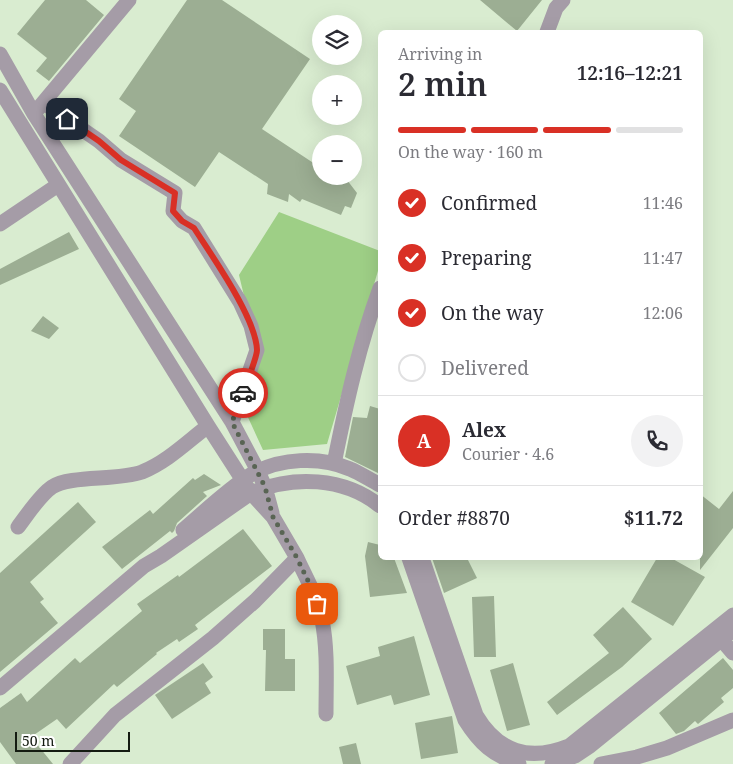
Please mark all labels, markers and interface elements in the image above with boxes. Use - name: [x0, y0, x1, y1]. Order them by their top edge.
- map controls: [312, 15, 362, 185]
- button: layers: [312, 15, 362, 65]
- text: Arriving in: [398, 43, 482, 65]
- text: 12:16–12:21: [577, 60, 683, 86]
- text: 2 min: [398, 62, 487, 105]
- button: +: [312, 75, 362, 125]
- pin: [46, 98, 88, 140]
- icon: home: [53, 105, 81, 133]
- button: −: [312, 135, 362, 185]
- text: On the way · 160 m: [398, 141, 543, 163]
- icon: check: [398, 189, 426, 217]
- text: Confirmed: [441, 190, 537, 216]
- text: 11:46: [643, 192, 683, 214]
- icon: check: [398, 244, 426, 272]
- text: Preparing: [441, 245, 531, 271]
- text: 11:47: [643, 247, 683, 269]
- icon: check: [398, 299, 426, 327]
- text: On the way: [441, 300, 544, 326]
- text: 12:06: [643, 302, 683, 324]
- text: Delivered: [441, 355, 529, 381]
- courier: [218, 368, 268, 418]
- icon: car: [229, 379, 257, 407]
- button: phone: [631, 415, 683, 467]
- text: Alex: [462, 417, 506, 443]
- text: A: [417, 428, 431, 454]
- text: Courier · 4.6: [462, 443, 554, 465]
- text: Order #8870: [398, 505, 510, 531]
- text: $11.72: [624, 505, 683, 531]
- pin: [296, 583, 338, 625]
- icon: bag: [303, 590, 331, 618]
- scale bar: [15, 729, 130, 752]
- text: 50 m: [22, 731, 55, 750]

